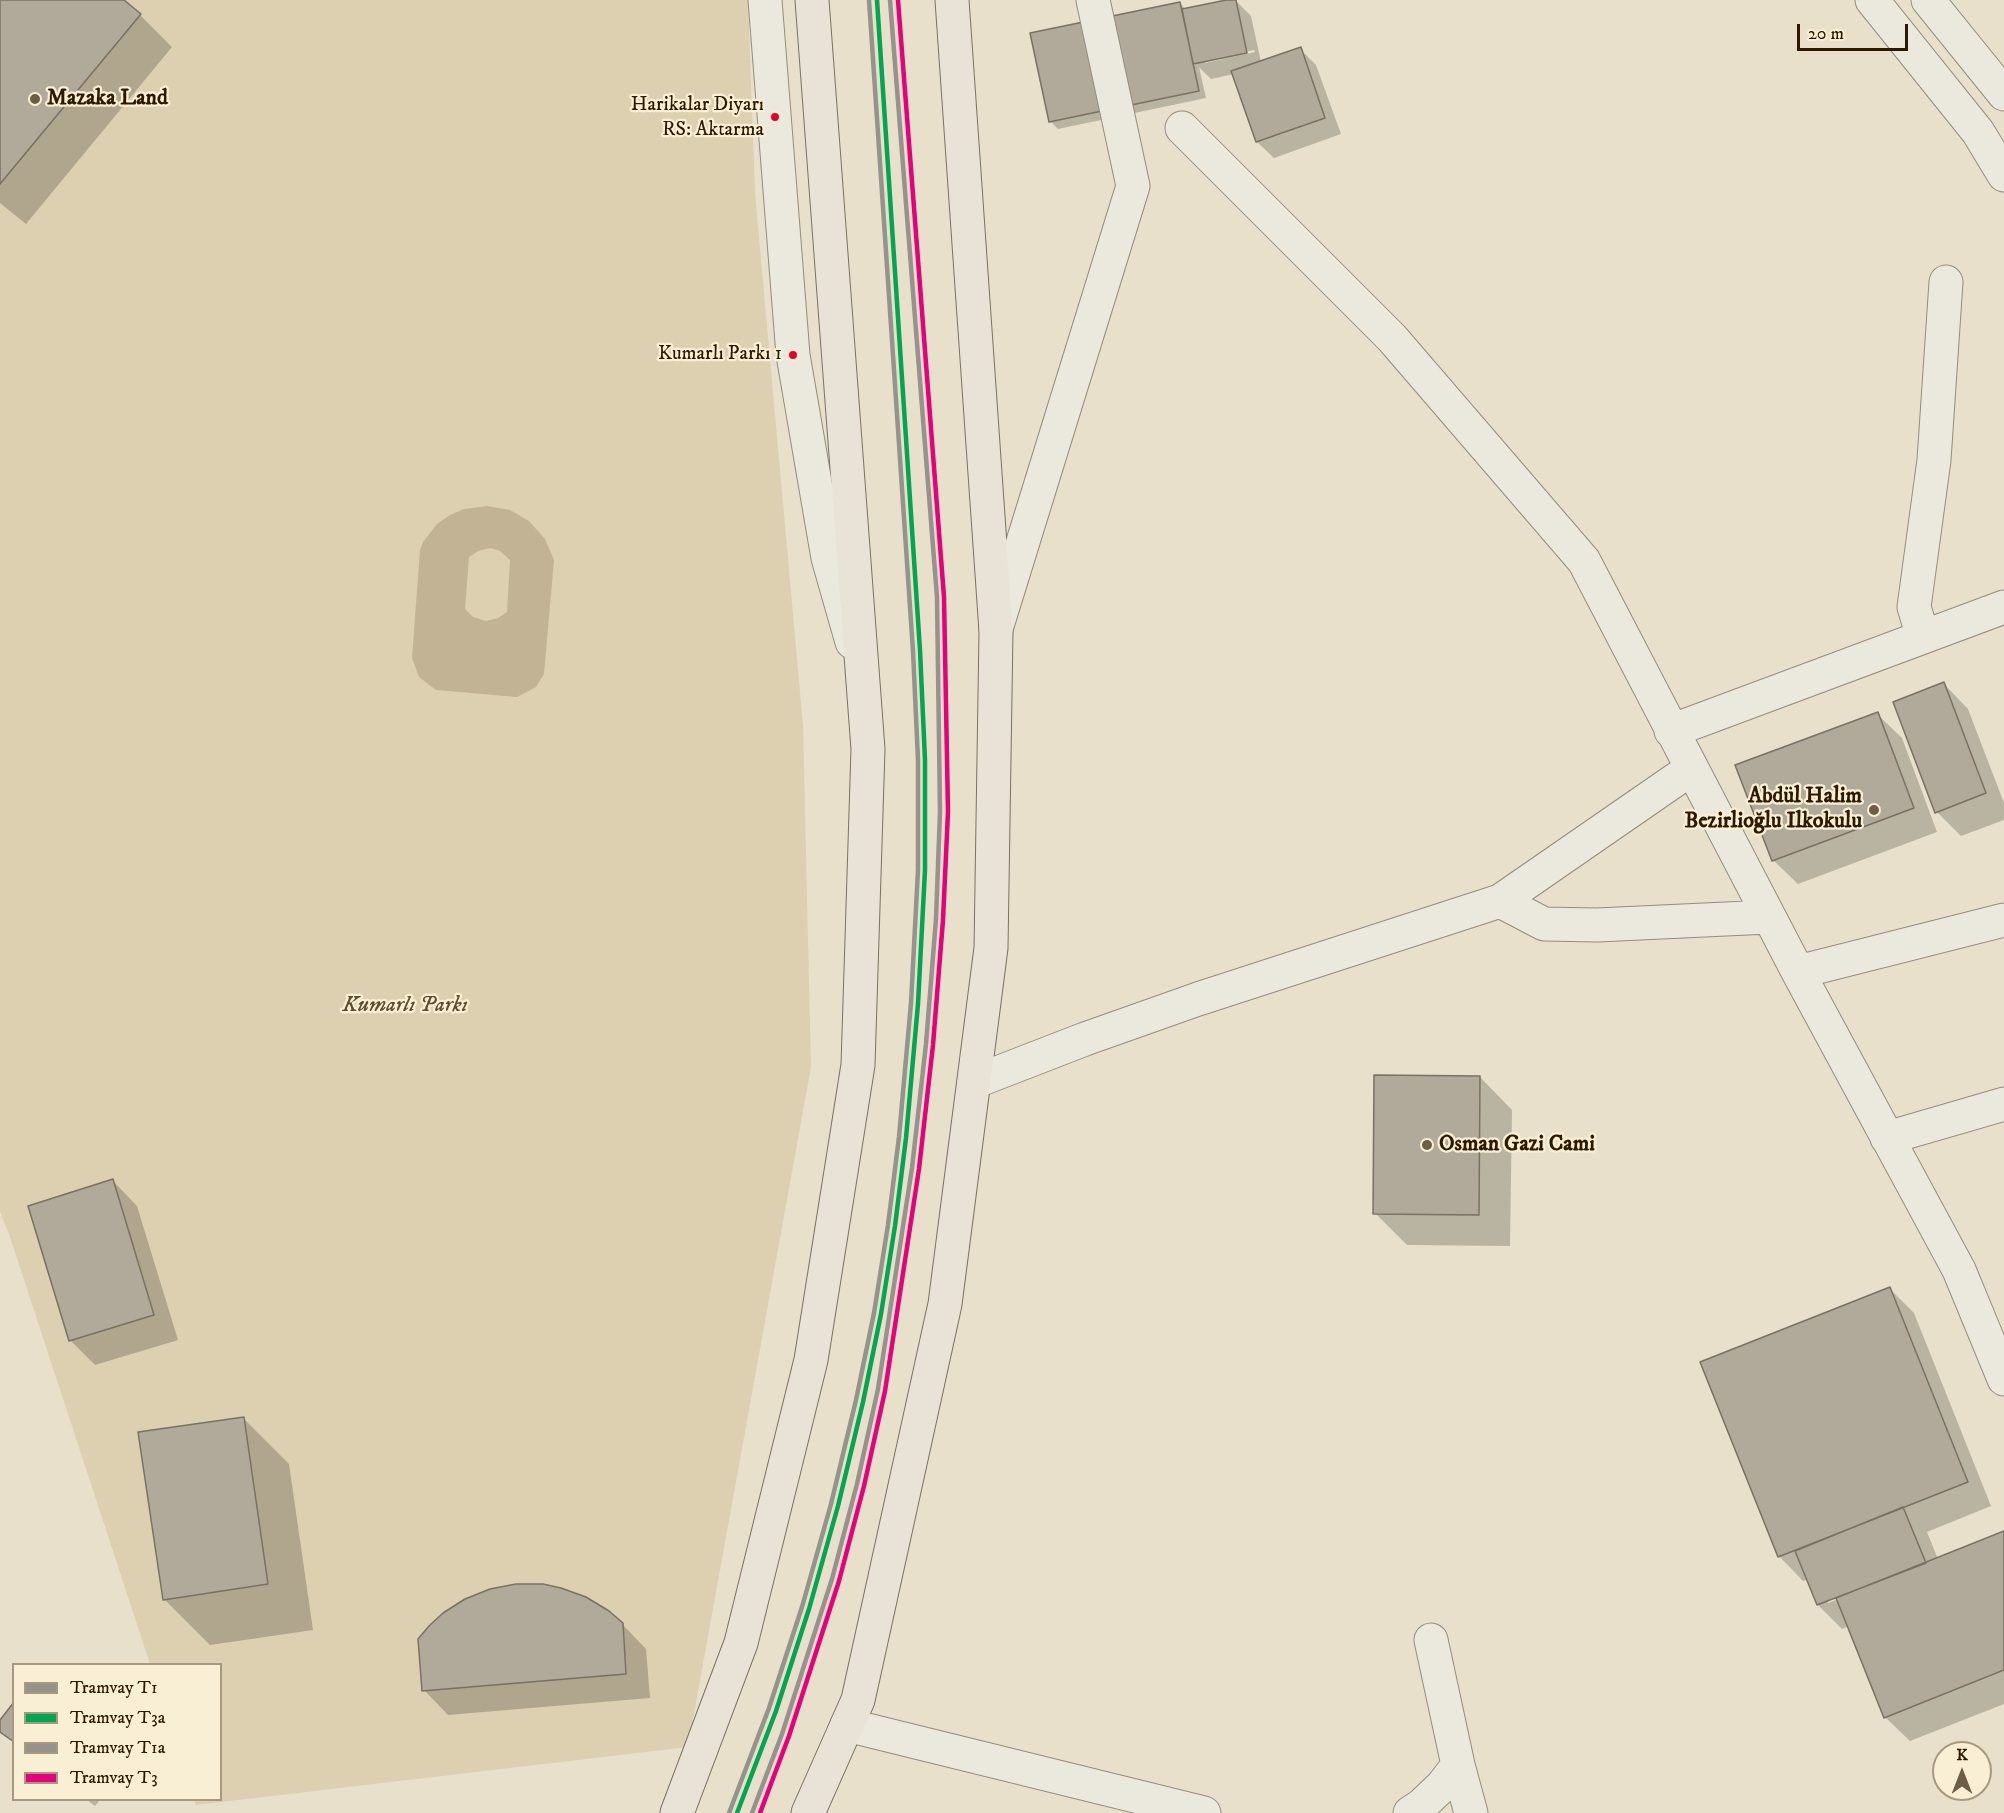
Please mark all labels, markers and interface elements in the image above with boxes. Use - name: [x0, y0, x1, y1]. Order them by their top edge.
- scale bar: [1800, 12, 1911, 50]
- text: 20 m: [1808, 23, 1844, 45]
- place label: Mazaka Land: [47, 86, 168, 112]
- marker: Mazaka Land: [28, 92, 42, 106]
- place label: Harikalar Diyarı RS: Aktarma: [631, 94, 764, 141]
- marker: Harikalar Diyarı RS: Aktarma: [769, 111, 781, 123]
- place label: Kumarlı Parkı 1: [658, 343, 782, 367]
- marker: Kumarlı Parkı 1: [787, 349, 799, 361]
- place label: Abdül Halim Bezirlioğlu Ilkokulu: [1685, 784, 1862, 836]
- marker: Abdül Halim Bezirlioğlu Ilkokulu: [1867, 803, 1881, 817]
- park label: Kumarlı Parkı: [342, 993, 468, 1019]
- place label: Osman Gazi Cami: [1439, 1132, 1595, 1158]
- marker: Osman Gazi Cami: [1420, 1138, 1434, 1152]
- legend: [12, 1663, 222, 1801]
- text: Tramvay T1: [70, 1677, 158, 1699]
- text: Tramvay T3a: [70, 1707, 165, 1729]
- text: Tramvay T1a: [70, 1737, 165, 1759]
- north arrow: [1932, 1741, 1992, 1801]
- text: K: [1956, 1745, 1968, 1765]
- text: Tramvay T3: [70, 1767, 158, 1789]

